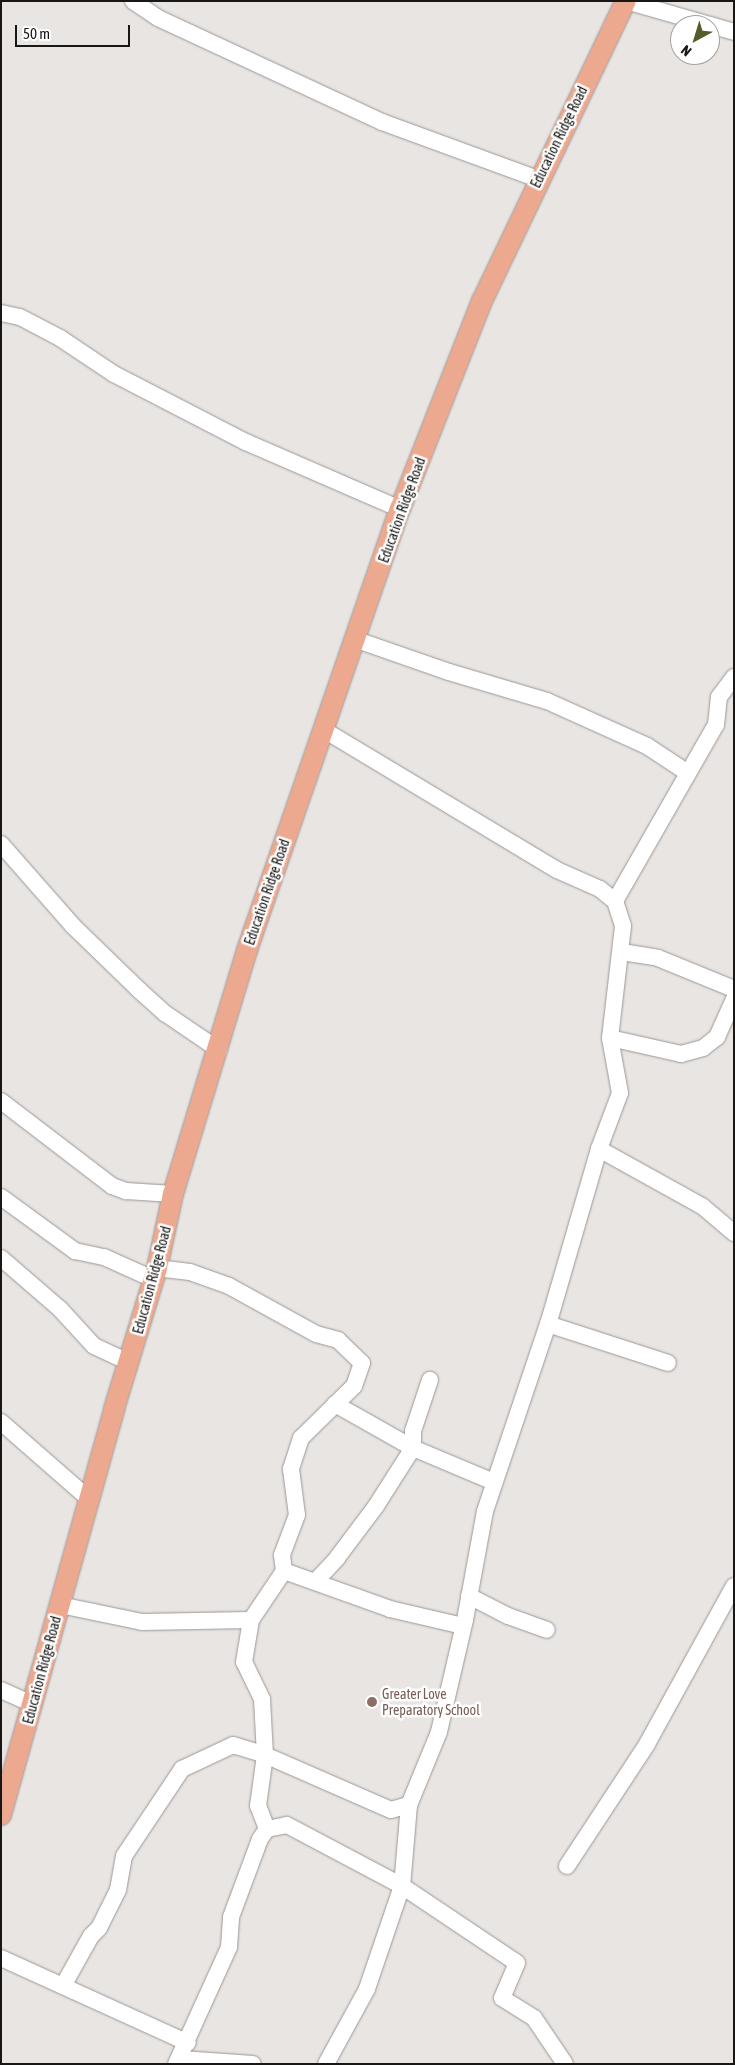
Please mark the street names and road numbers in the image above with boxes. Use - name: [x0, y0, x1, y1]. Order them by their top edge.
- street label: Education Ridge Road: [527, 83, 591, 191]
- street label: Education Ridge Road: [375, 455, 429, 565]
- street label: Education Ridge Road: [241, 837, 293, 947]
- street label: Education Ridge Road: [129, 1224, 175, 1336]
- street label: Education Ridge Road: [19, 1614, 65, 1726]

